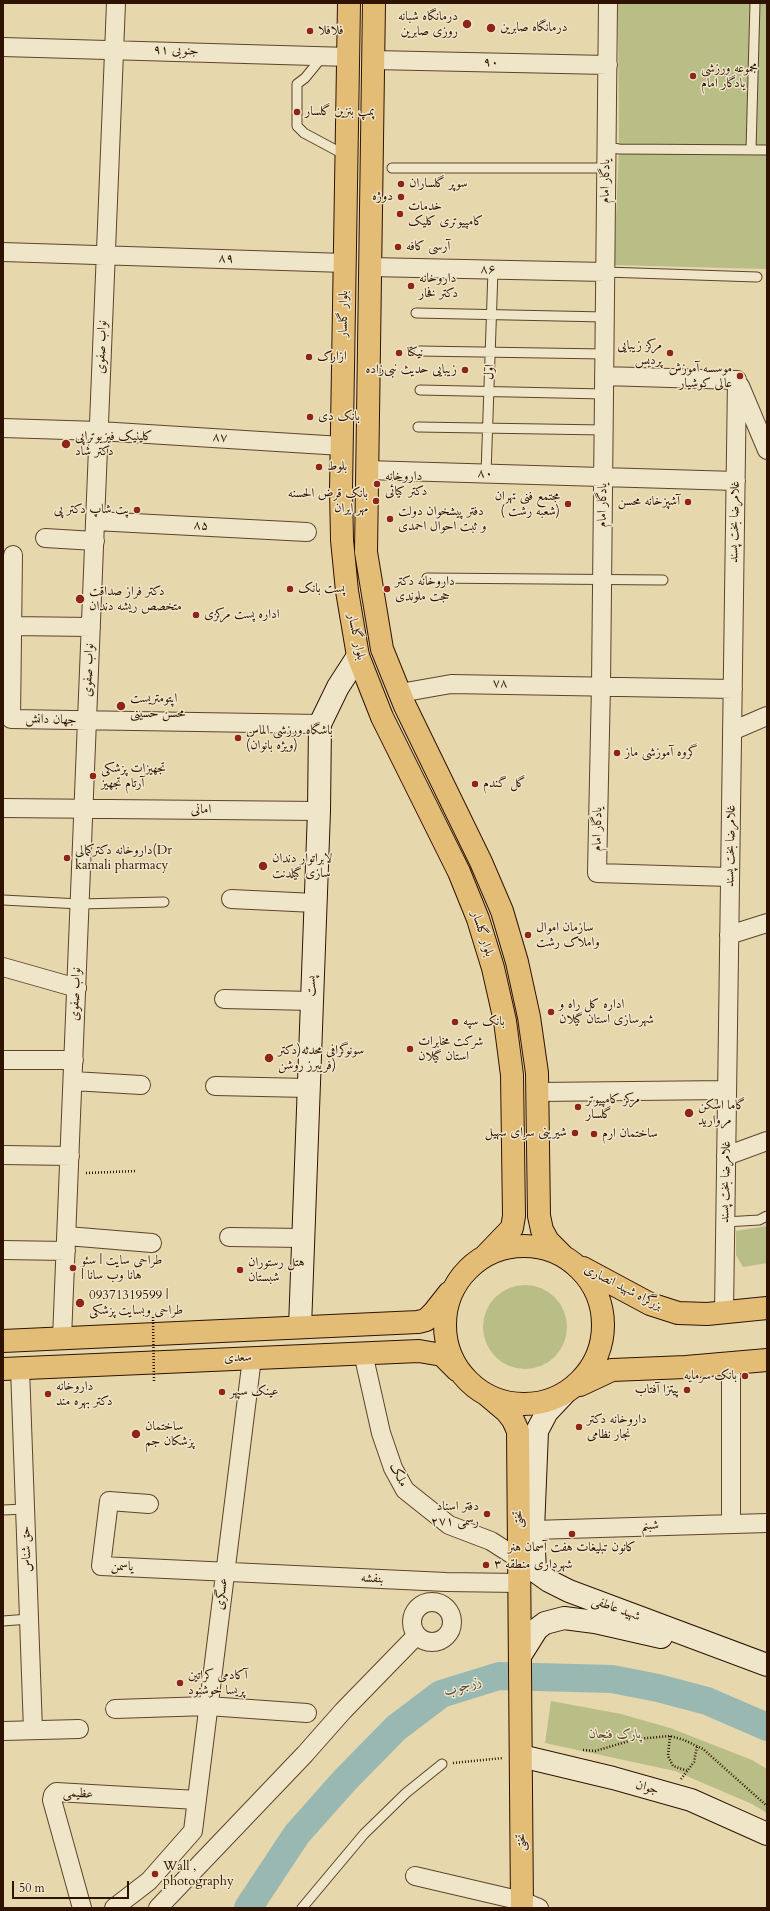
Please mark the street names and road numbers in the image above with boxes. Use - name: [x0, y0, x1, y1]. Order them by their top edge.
- street label: ۹۱ جنوبی: [153, 42, 199, 60]
- street label: ۹۰: [483, 55, 499, 71]
- street label: یادگار امام: [598, 159, 614, 203]
- street label: ۸۹: [218, 251, 234, 267]
- street label: ۸۶: [480, 262, 496, 278]
- street label: بلوار گلسار: [336, 290, 352, 338]
- street label: نواب صفوی: [93, 320, 111, 374]
- street label: اول: [482, 364, 498, 380]
- street label: ۸۷: [212, 430, 228, 446]
- street label: ۸۰: [477, 466, 493, 482]
- street label: غلامرضا بخت پسند: [726, 481, 744, 563]
- street label: یادگار امام: [595, 483, 611, 527]
- street label: ۸۵: [193, 518, 209, 534]
- street label: بلوار گلسار: [343, 612, 369, 662]
- street label: نواب صفوی: [80, 643, 98, 697]
- street label: ۷۸: [492, 676, 508, 692]
- street label: جهان دانش: [25, 711, 77, 729]
- street label: امانی: [191, 802, 211, 818]
- street label: غلامرضا بخت پسند: [722, 805, 740, 887]
- street label: یادگار امام: [590, 807, 606, 851]
- street label: بلوار گلسار: [467, 909, 497, 959]
- street label: نواب صفوی: [67, 967, 85, 1021]
- street label: پست: [304, 975, 320, 997]
- street label: غلامرضا بخت پسند: [717, 1141, 735, 1223]
- street label: بزرگراه شهید انصاری: [581, 1262, 665, 1314]
- street label: سعدی: [224, 1350, 252, 1366]
- street label: ملک: [385, 1460, 411, 1490]
- street label: تختی: [511, 1510, 527, 1528]
- street label: شبنم: [641, 1518, 659, 1534]
- street label: حق شناس: [18, 1526, 36, 1572]
- street label: یاسمن: [110, 1559, 134, 1575]
- street label: بنفشه: [360, 1571, 384, 1587]
- street label: عسگری: [212, 1577, 232, 1611]
- street label: شهید عاطفی: [590, 1593, 642, 1625]
- street label: جوان: [634, 1777, 660, 1799]
- street label: عظیمی: [63, 1785, 93, 1803]
- street label: تختی: [514, 1833, 530, 1851]

